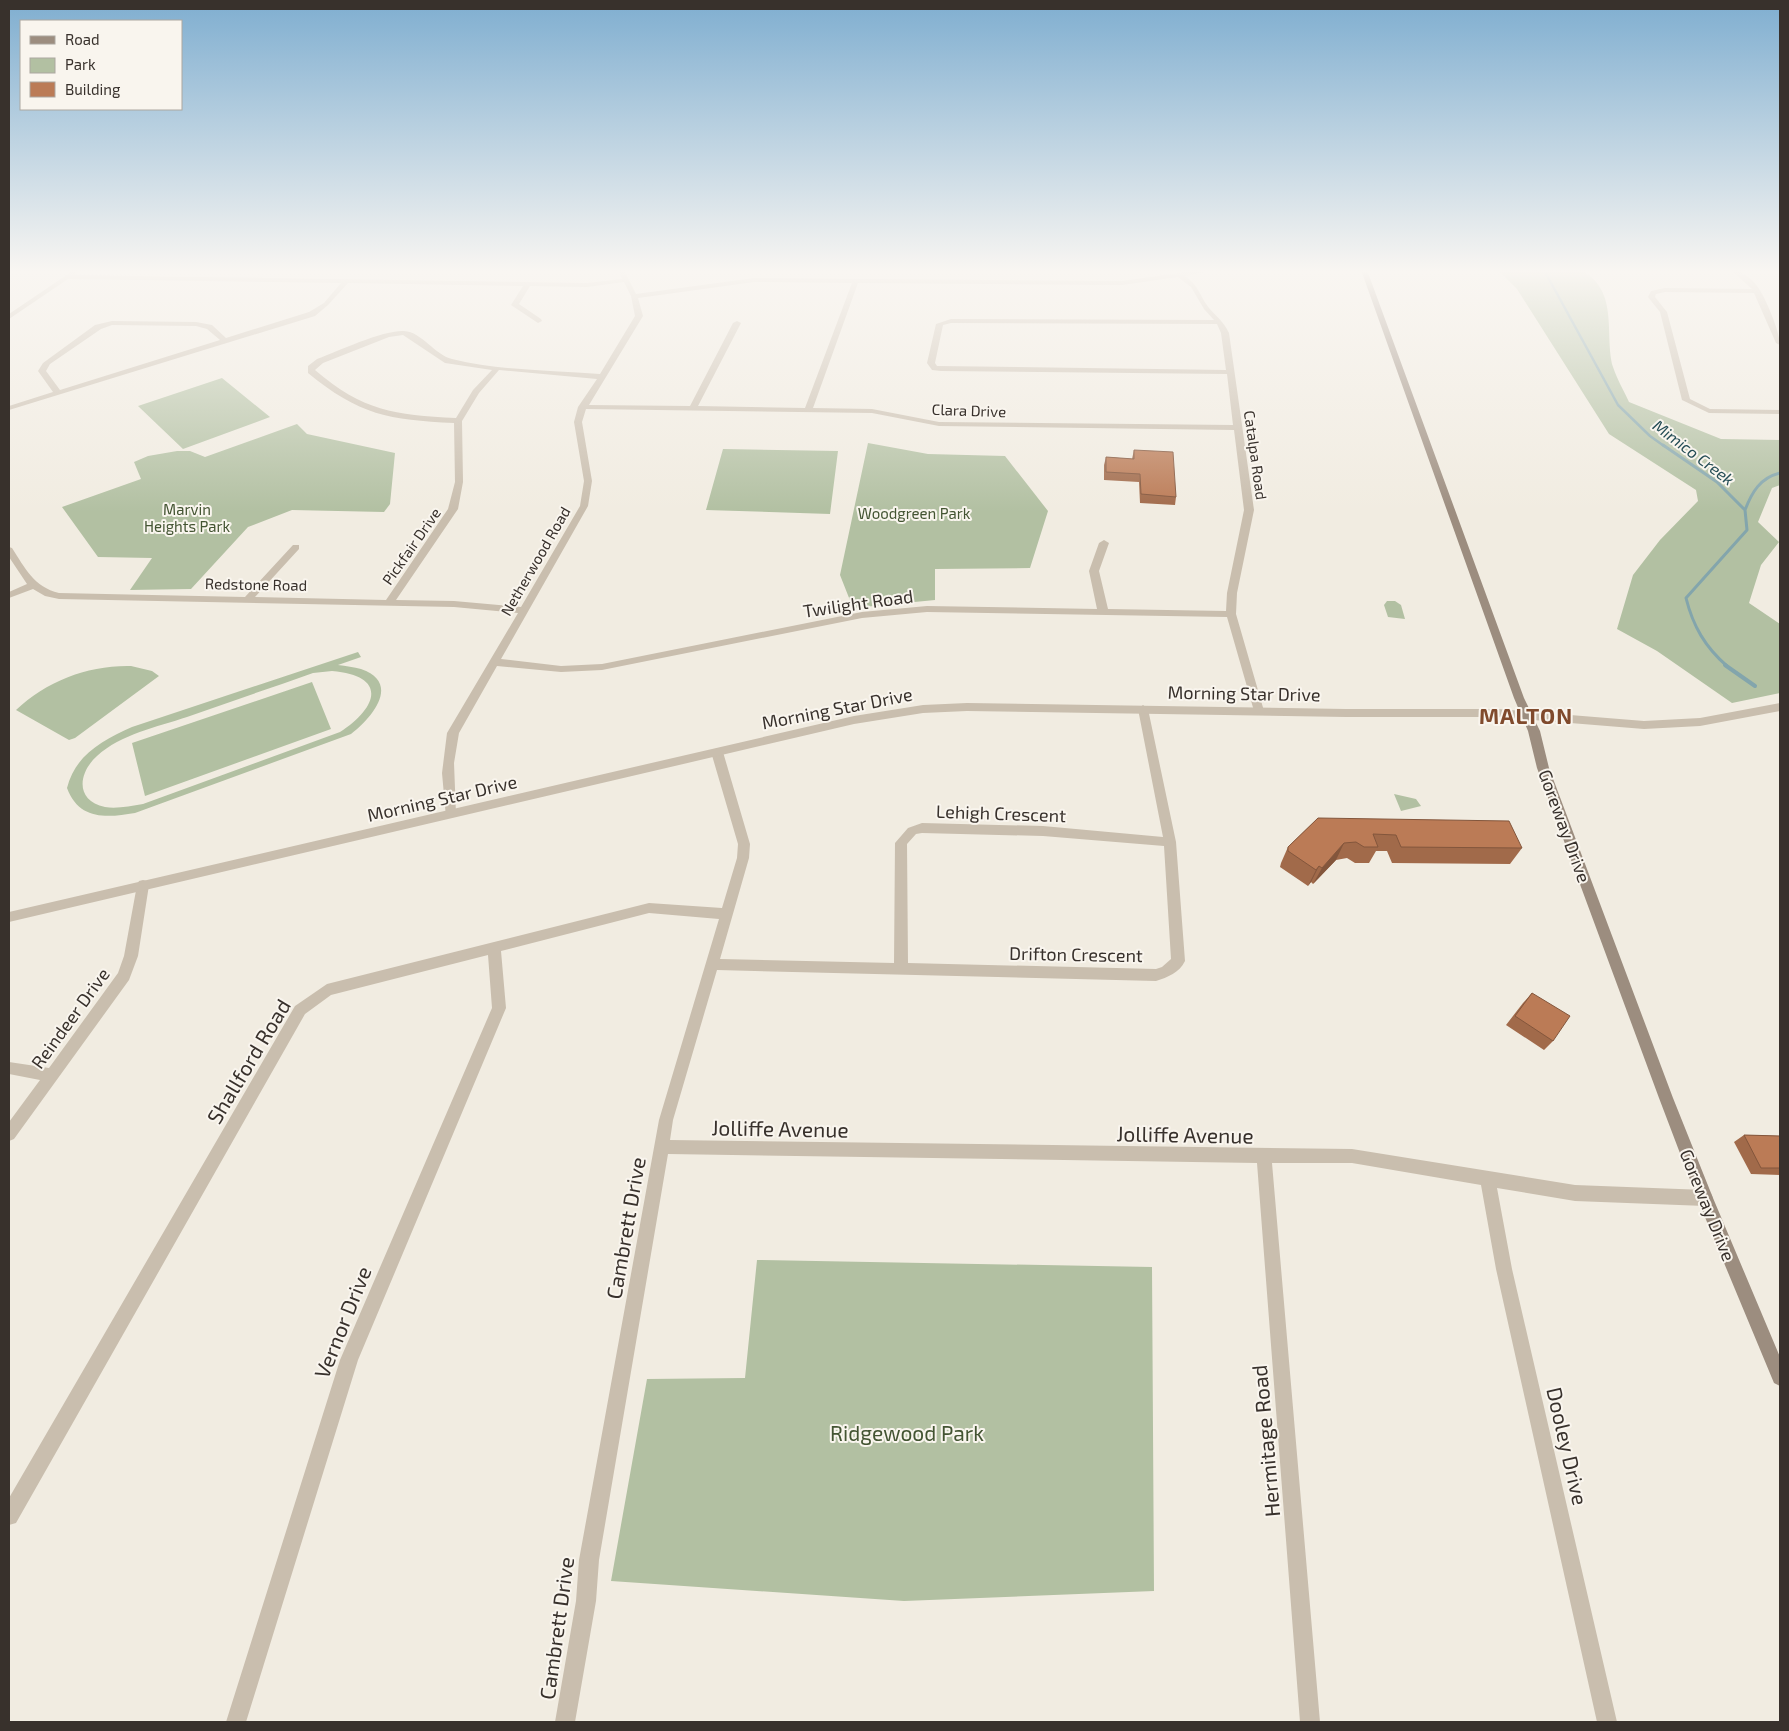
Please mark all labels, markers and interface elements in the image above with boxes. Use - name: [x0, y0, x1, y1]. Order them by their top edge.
- legend: [20, 20, 182, 110]
- text: Road: [65, 30, 100, 48]
- text: Park: [65, 55, 96, 73]
- text: Building: [65, 80, 121, 98]
- street label: Clara Drive: [931, 400, 1007, 420]
- street label: Catalpa Road: [1241, 409, 1271, 501]
- water label: Mimico Creek: [1650, 415, 1738, 489]
- park label: Marvin Heights Park: [144, 500, 230, 535]
- street label: Netherwood Road: [496, 503, 574, 619]
- street label: Pickfair Drive: [378, 504, 444, 588]
- park label: Woodgreen Park: [858, 504, 971, 522]
- street label: Redstone Road: [205, 574, 307, 594]
- street label: Twilight Road: [801, 584, 915, 622]
- street label: Morning Star Drive: [1167, 681, 1321, 705]
- street label: Morning Star Drive: [760, 683, 914, 733]
- district label: MALTON: [1479, 702, 1573, 728]
- street label: Goreway Drive: [1534, 766, 1596, 886]
- street label: Morning Star Drive: [365, 770, 519, 826]
- street label: Lehigh Crescent: [936, 800, 1066, 826]
- street label: Drifton Crescent: [1009, 942, 1143, 966]
- street label: Reindeer Drive: [26, 963, 114, 1073]
- street label: Shallford Road: [201, 994, 295, 1128]
- street label: Jolliffe Avenue: [711, 1114, 849, 1142]
- street label: Jolliffe Avenue: [1116, 1120, 1254, 1148]
- street label: Goreway Drive: [1676, 1146, 1740, 1264]
- street label: Cambrett Drive: [600, 1155, 650, 1301]
- street label: Vernor Drive: [308, 1262, 376, 1382]
- street label: Hermitage Road: [1246, 1364, 1284, 1518]
- street label: Dooley Drive: [1542, 1385, 1594, 1507]
- park label: Ridgewood Park: [830, 1420, 984, 1445]
- street label: Cambrett Drive: [534, 1555, 578, 1701]

